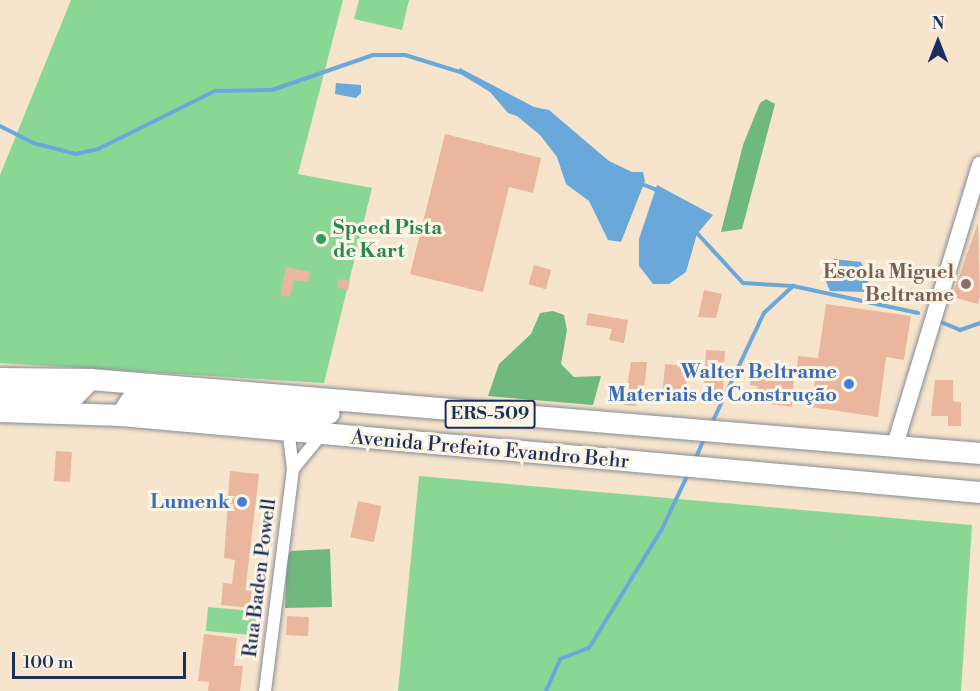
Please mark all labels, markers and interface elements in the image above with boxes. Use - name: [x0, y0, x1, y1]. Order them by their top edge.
- north arrow: [908, 12, 968, 72]
- text: N: [932, 14, 944, 34]
- place label: Speed Pista de Kart: [333, 216, 442, 263]
- marker: Speed Pista de Kart: [314, 232, 328, 246]
- place label: Escola Miguel Beltrame: [823, 260, 954, 307]
- marker: Escola Miguel Beltrame: [959, 277, 973, 291]
- place label: Walter Beltrame Materiais de Construção: [607, 360, 837, 407]
- marker: Walter Beltrame Materiais de Construção: [842, 377, 856, 391]
- road number: ERS-509: [444, 399, 536, 429]
- street label: Avenida Prefeito Evandro Behr: [350, 426, 630, 474]
- place label: Lumenk: [150, 490, 230, 514]
- marker: Lumenk: [235, 495, 249, 509]
- street label: Rua Baden Powell: [238, 497, 282, 659]
- scale bar: [15, 640, 189, 678]
- text: 100 m: [23, 651, 74, 674]

